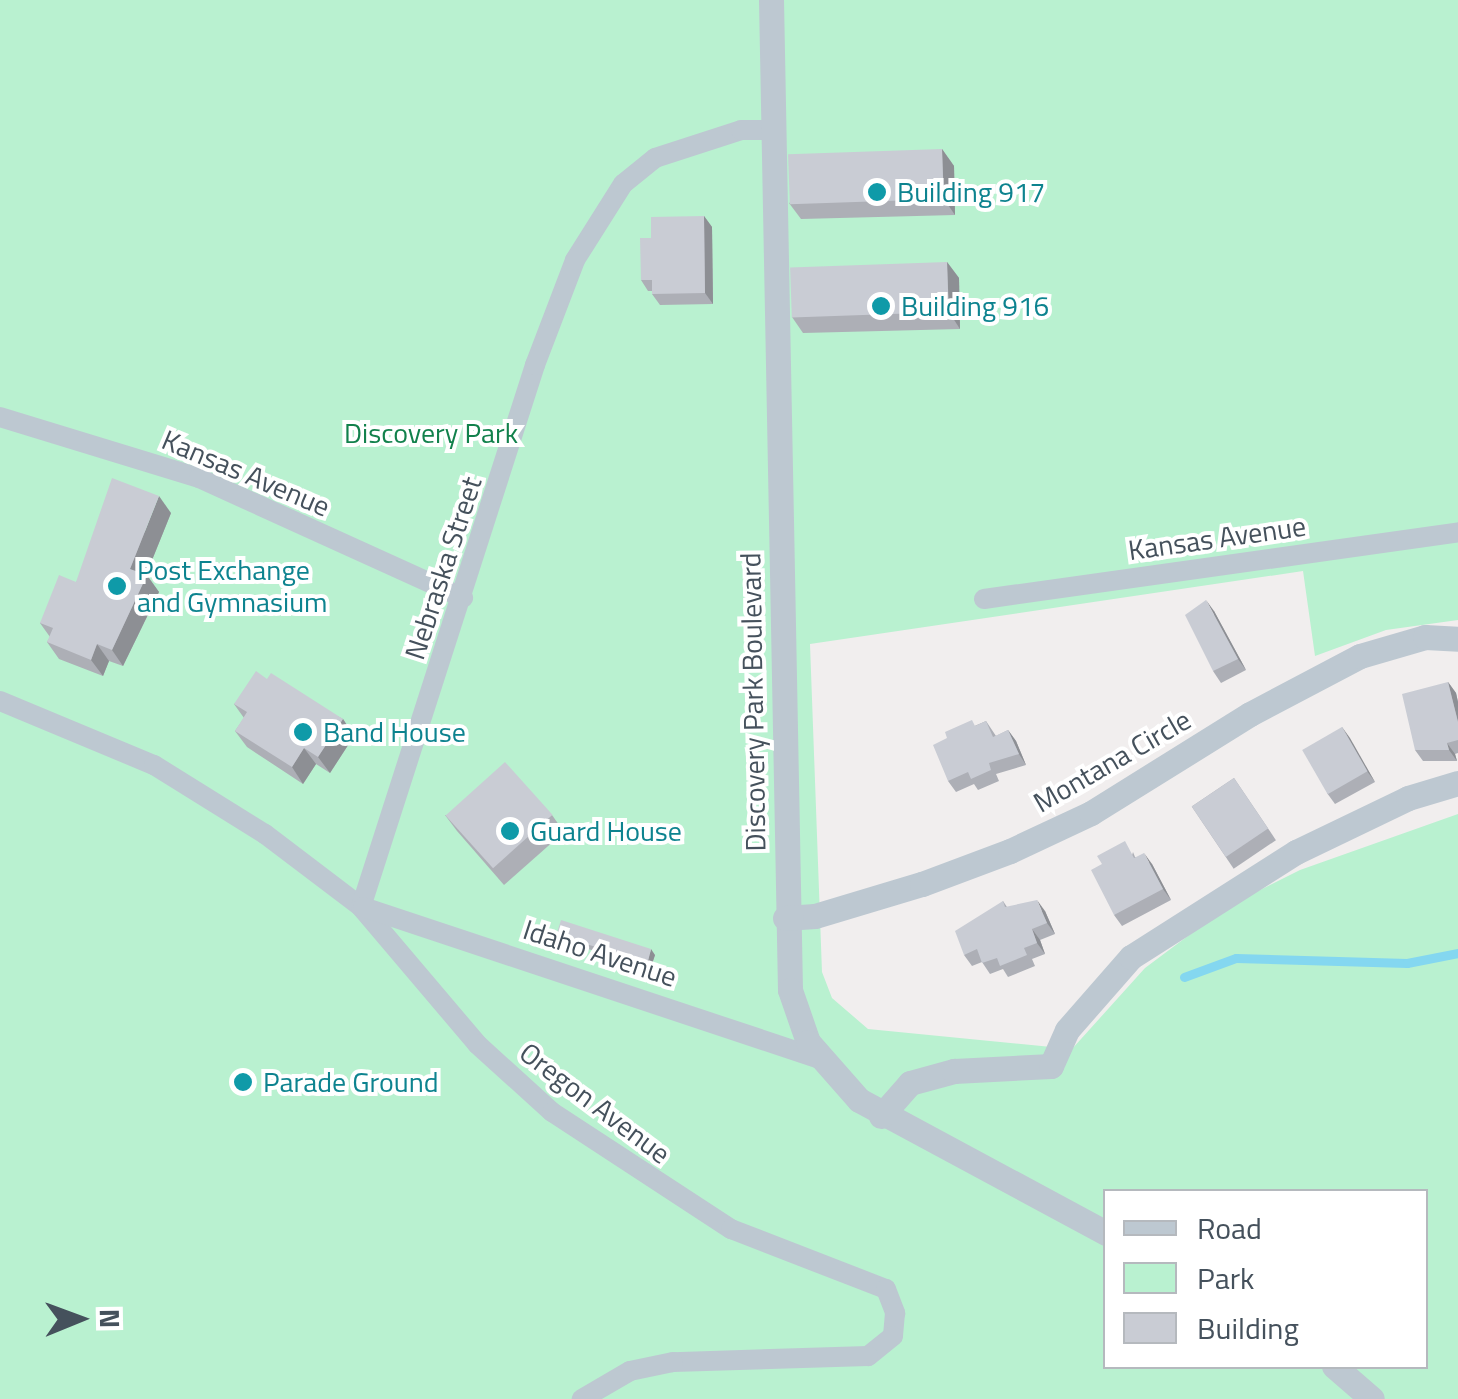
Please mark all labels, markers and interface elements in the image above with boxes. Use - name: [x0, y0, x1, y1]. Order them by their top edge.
- place label: Building 917: [897, 175, 1045, 209]
- marker: Building 917: [866, 181, 888, 203]
- place label: Building 916: [901, 289, 1049, 323]
- marker: Building 916: [870, 295, 892, 317]
- park label: Discovery Park: [344, 416, 518, 450]
- street label: Kansas Avenue: [157, 423, 335, 523]
- street label: Nebraska Street: [398, 472, 488, 664]
- street label: Kansas Avenue: [1126, 509, 1308, 567]
- street label: Discovery Park Boulevard: [734, 552, 772, 852]
- place label: Post Exchange and Gymnasium: [137, 553, 328, 619]
- marker: Post Exchange and Gymnasium: [106, 575, 128, 597]
- street label: Montana Circle: [1027, 703, 1197, 819]
- place label: Band House: [323, 715, 466, 749]
- marker: Band House: [292, 721, 314, 743]
- place label: Guard House: [530, 814, 682, 848]
- marker: Guard House: [499, 820, 521, 842]
- street label: Idaho Avenue: [519, 912, 681, 994]
- street label: Oregon Avenue: [513, 1035, 677, 1171]
- place label: Parade Ground: [263, 1065, 438, 1099]
- marker: Parade Ground: [232, 1071, 254, 1093]
- legend: [1103, 1189, 1428, 1369]
- text: Road: [1197, 1205, 1262, 1251]
- text: Park: [1197, 1255, 1254, 1301]
- north arrow: [30, 1269, 130, 1369]
- text: Building: [1197, 1305, 1299, 1351]
- text: N: [89, 1308, 132, 1329]

